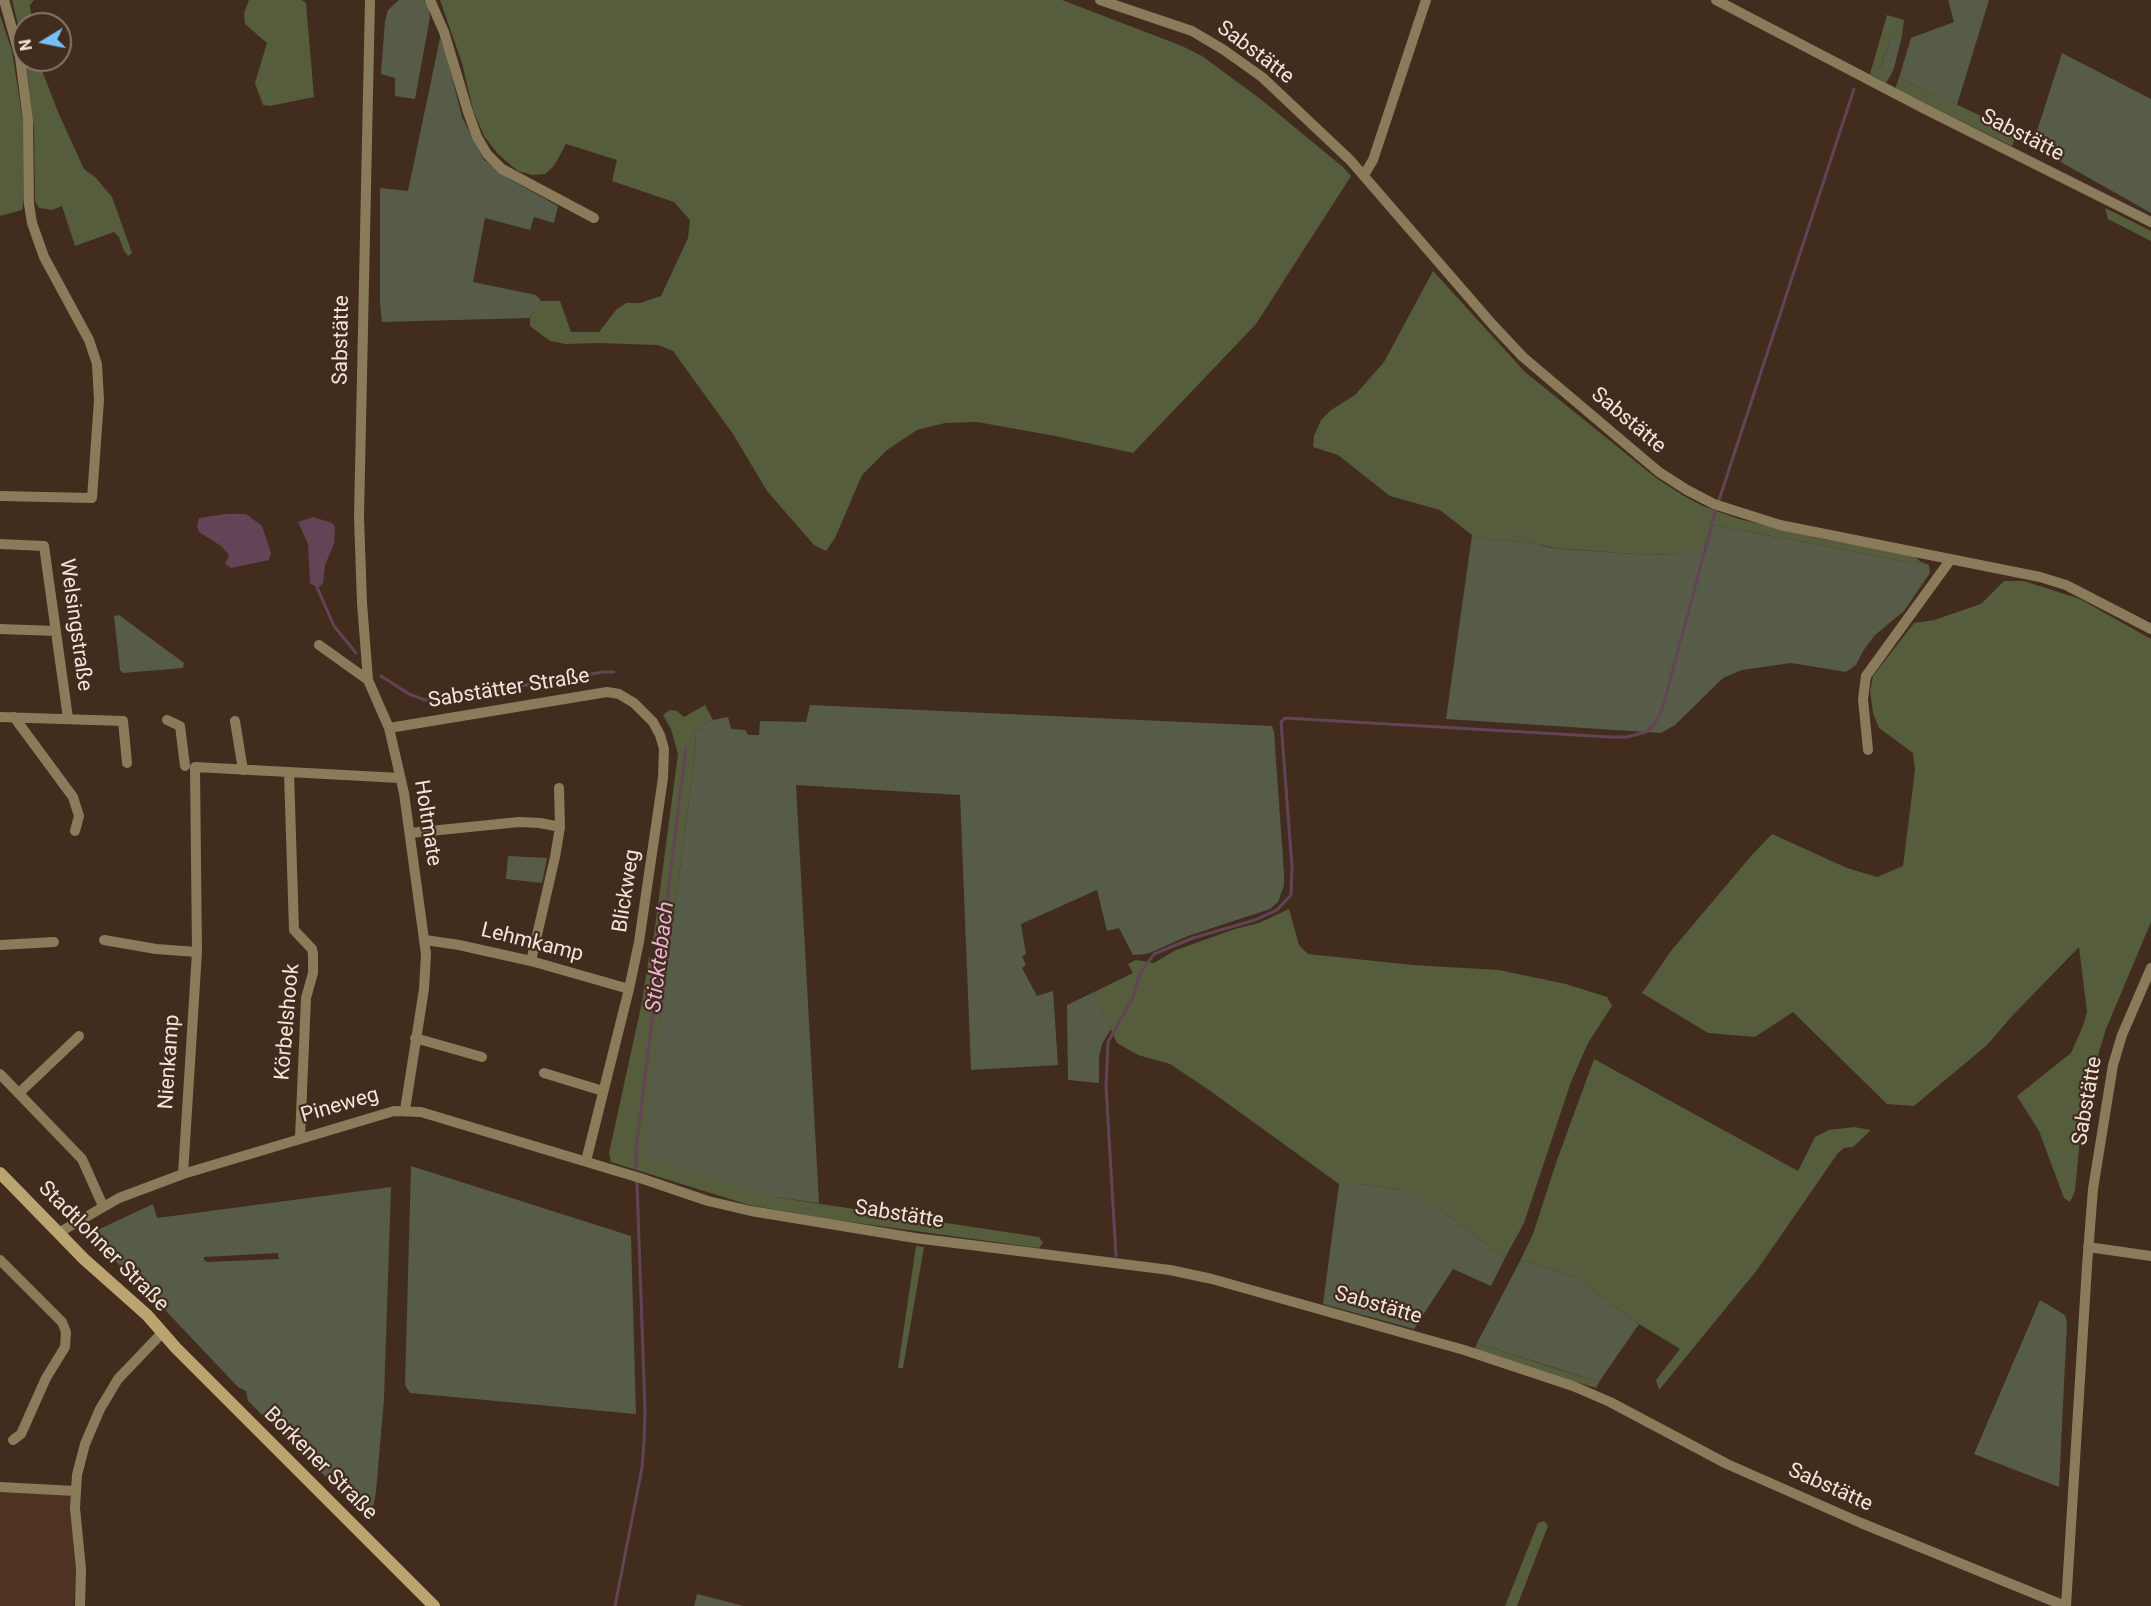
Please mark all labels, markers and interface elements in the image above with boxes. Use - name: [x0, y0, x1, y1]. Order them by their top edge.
- north arrow: [12, 12, 72, 72]
- street label: Sabstätte: [1212, 16, 1298, 90]
- text: N: [15, 38, 36, 52]
- street label: Sabstätte: [1976, 104, 2068, 168]
- street label: Sabstätte: [329, 295, 355, 385]
- street label: Sabstätte: [1586, 383, 1670, 459]
- street label: Welsingstraße: [53, 557, 97, 693]
- street label: Sabstätter Straße: [426, 664, 592, 714]
- street label: Holtmate: [408, 778, 446, 868]
- street label: Blickweg: [608, 848, 646, 934]
- water label: Sticktebach: [641, 900, 681, 1014]
- street label: Lehmkamp: [478, 918, 586, 968]
- street label: Körbelshook: [270, 963, 306, 1081]
- street label: Nienkamp: [154, 1014, 186, 1110]
- street label: Sabstätte: [2068, 1055, 2108, 1147]
- street label: Pineweg: [298, 1083, 382, 1129]
- street label: Stadtlohner Straße: [32, 1176, 174, 1318]
- street label: Sabstätte: [853, 1196, 945, 1234]
- street label: Sabstätte: [1331, 1282, 1425, 1330]
- street label: Borkener Straße: [258, 1402, 382, 1526]
- street label: Sabstätte: [1784, 1458, 1876, 1518]

